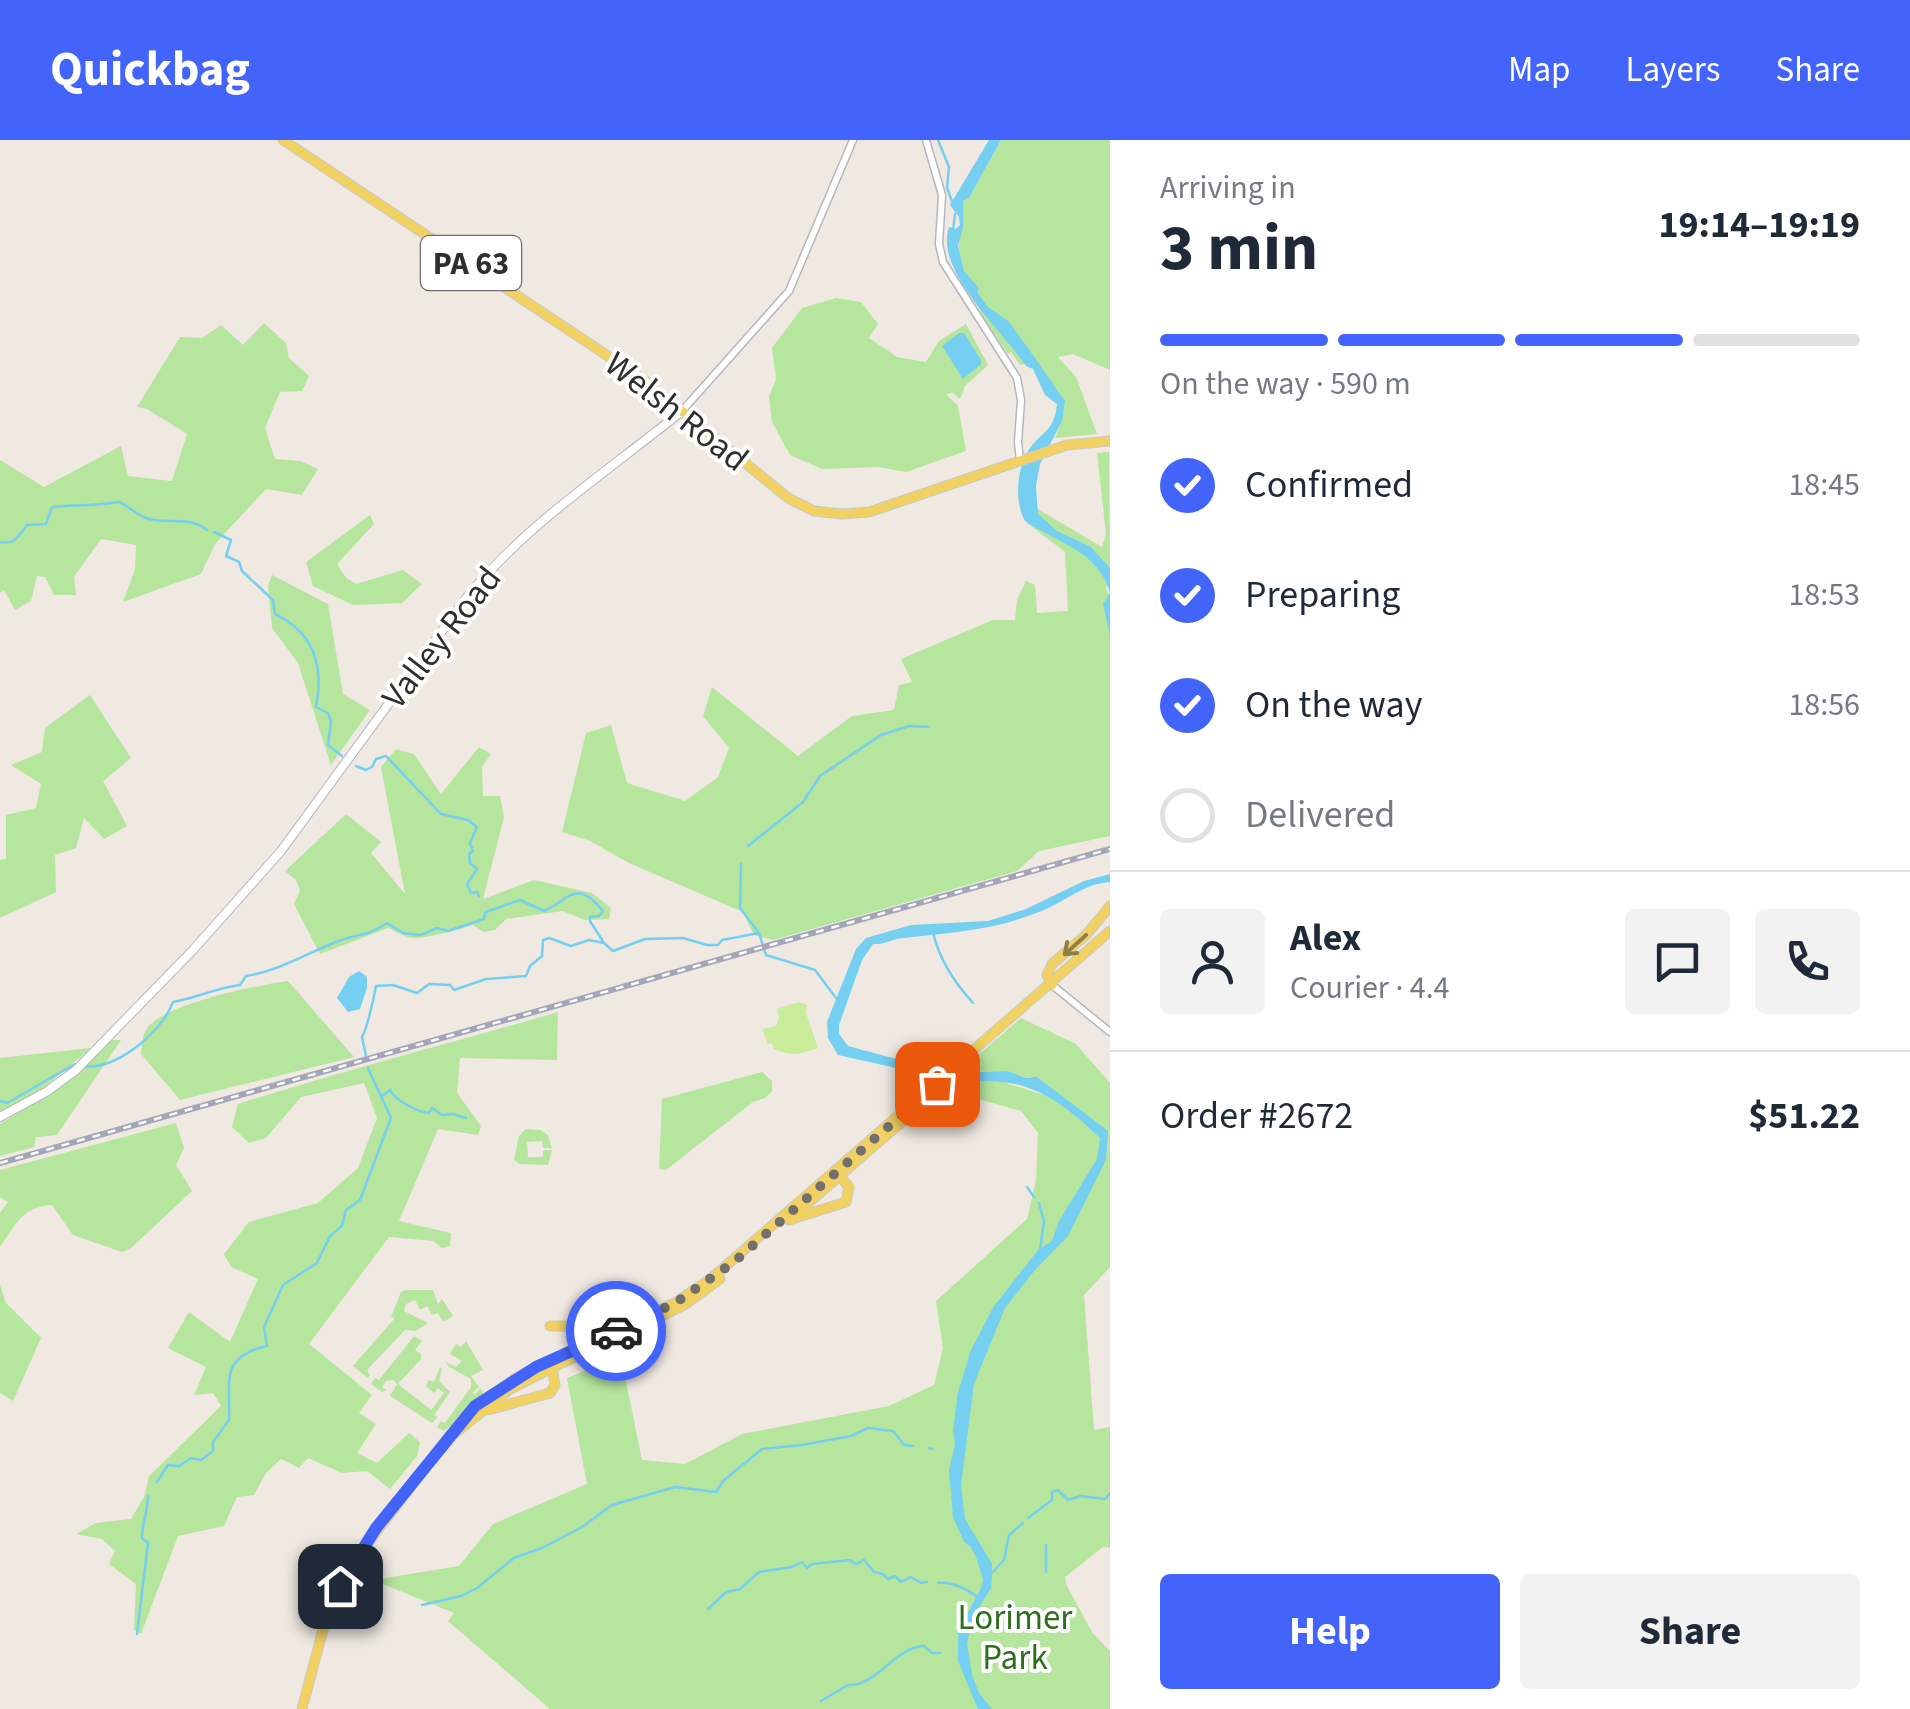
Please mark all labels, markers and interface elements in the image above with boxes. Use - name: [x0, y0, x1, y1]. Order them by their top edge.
- text: Quickbag: [50, 36, 250, 104]
- text: Map: [1508, 45, 1571, 95]
- text: Layers: [1626, 45, 1720, 95]
- text: Share: [1775, 45, 1860, 95]
- text: Arriving in: [1160, 165, 1296, 211]
- text: 19:14–19:19: [1658, 198, 1860, 252]
- text: 3 min: [1160, 202, 1318, 295]
- road number: PA 63: [421, 236, 521, 290]
- street label: Welsh Road: [594, 340, 759, 484]
- text: On the way · 590 m: [1160, 361, 1411, 407]
- icon: check: [1160, 458, 1215, 513]
- text: Confirmed: [1245, 458, 1413, 512]
- text: 18:45: [1788, 462, 1860, 508]
- street label: Valley Road: [370, 556, 513, 719]
- icon: check: [1160, 568, 1215, 623]
- text: Preparing: [1245, 568, 1400, 622]
- text: 18:53: [1788, 572, 1860, 618]
- icon: check: [1160, 678, 1215, 733]
- text: On the way: [1245, 678, 1422, 732]
- text: 18:56: [1788, 682, 1860, 728]
- text: Delivered: [1245, 788, 1395, 842]
- button: person: [1160, 909, 1265, 1014]
- button: chat: [1625, 909, 1730, 1014]
- button: phone: [1755, 909, 1860, 1014]
- text: Alex: [1290, 911, 1361, 965]
- one-way arrow: [1063, 933, 1088, 956]
- text: Courier · 4.4: [1290, 965, 1450, 1011]
- pin: [895, 1042, 980, 1127]
- icon: bag: [910, 1057, 965, 1112]
- text: Order #2672: [1160, 1089, 1353, 1143]
- text: $51.22: [1748, 1089, 1860, 1143]
- courier: [566, 1281, 666, 1381]
- icon: car: [589, 1304, 644, 1359]
- pin: [298, 1544, 383, 1629]
- icon: home: [313, 1559, 368, 1614]
- button: Help: [1160, 1574, 1500, 1689]
- button: Share: [1520, 1574, 1860, 1689]
- park label: Lorimer Park: [958, 1593, 1073, 1683]

